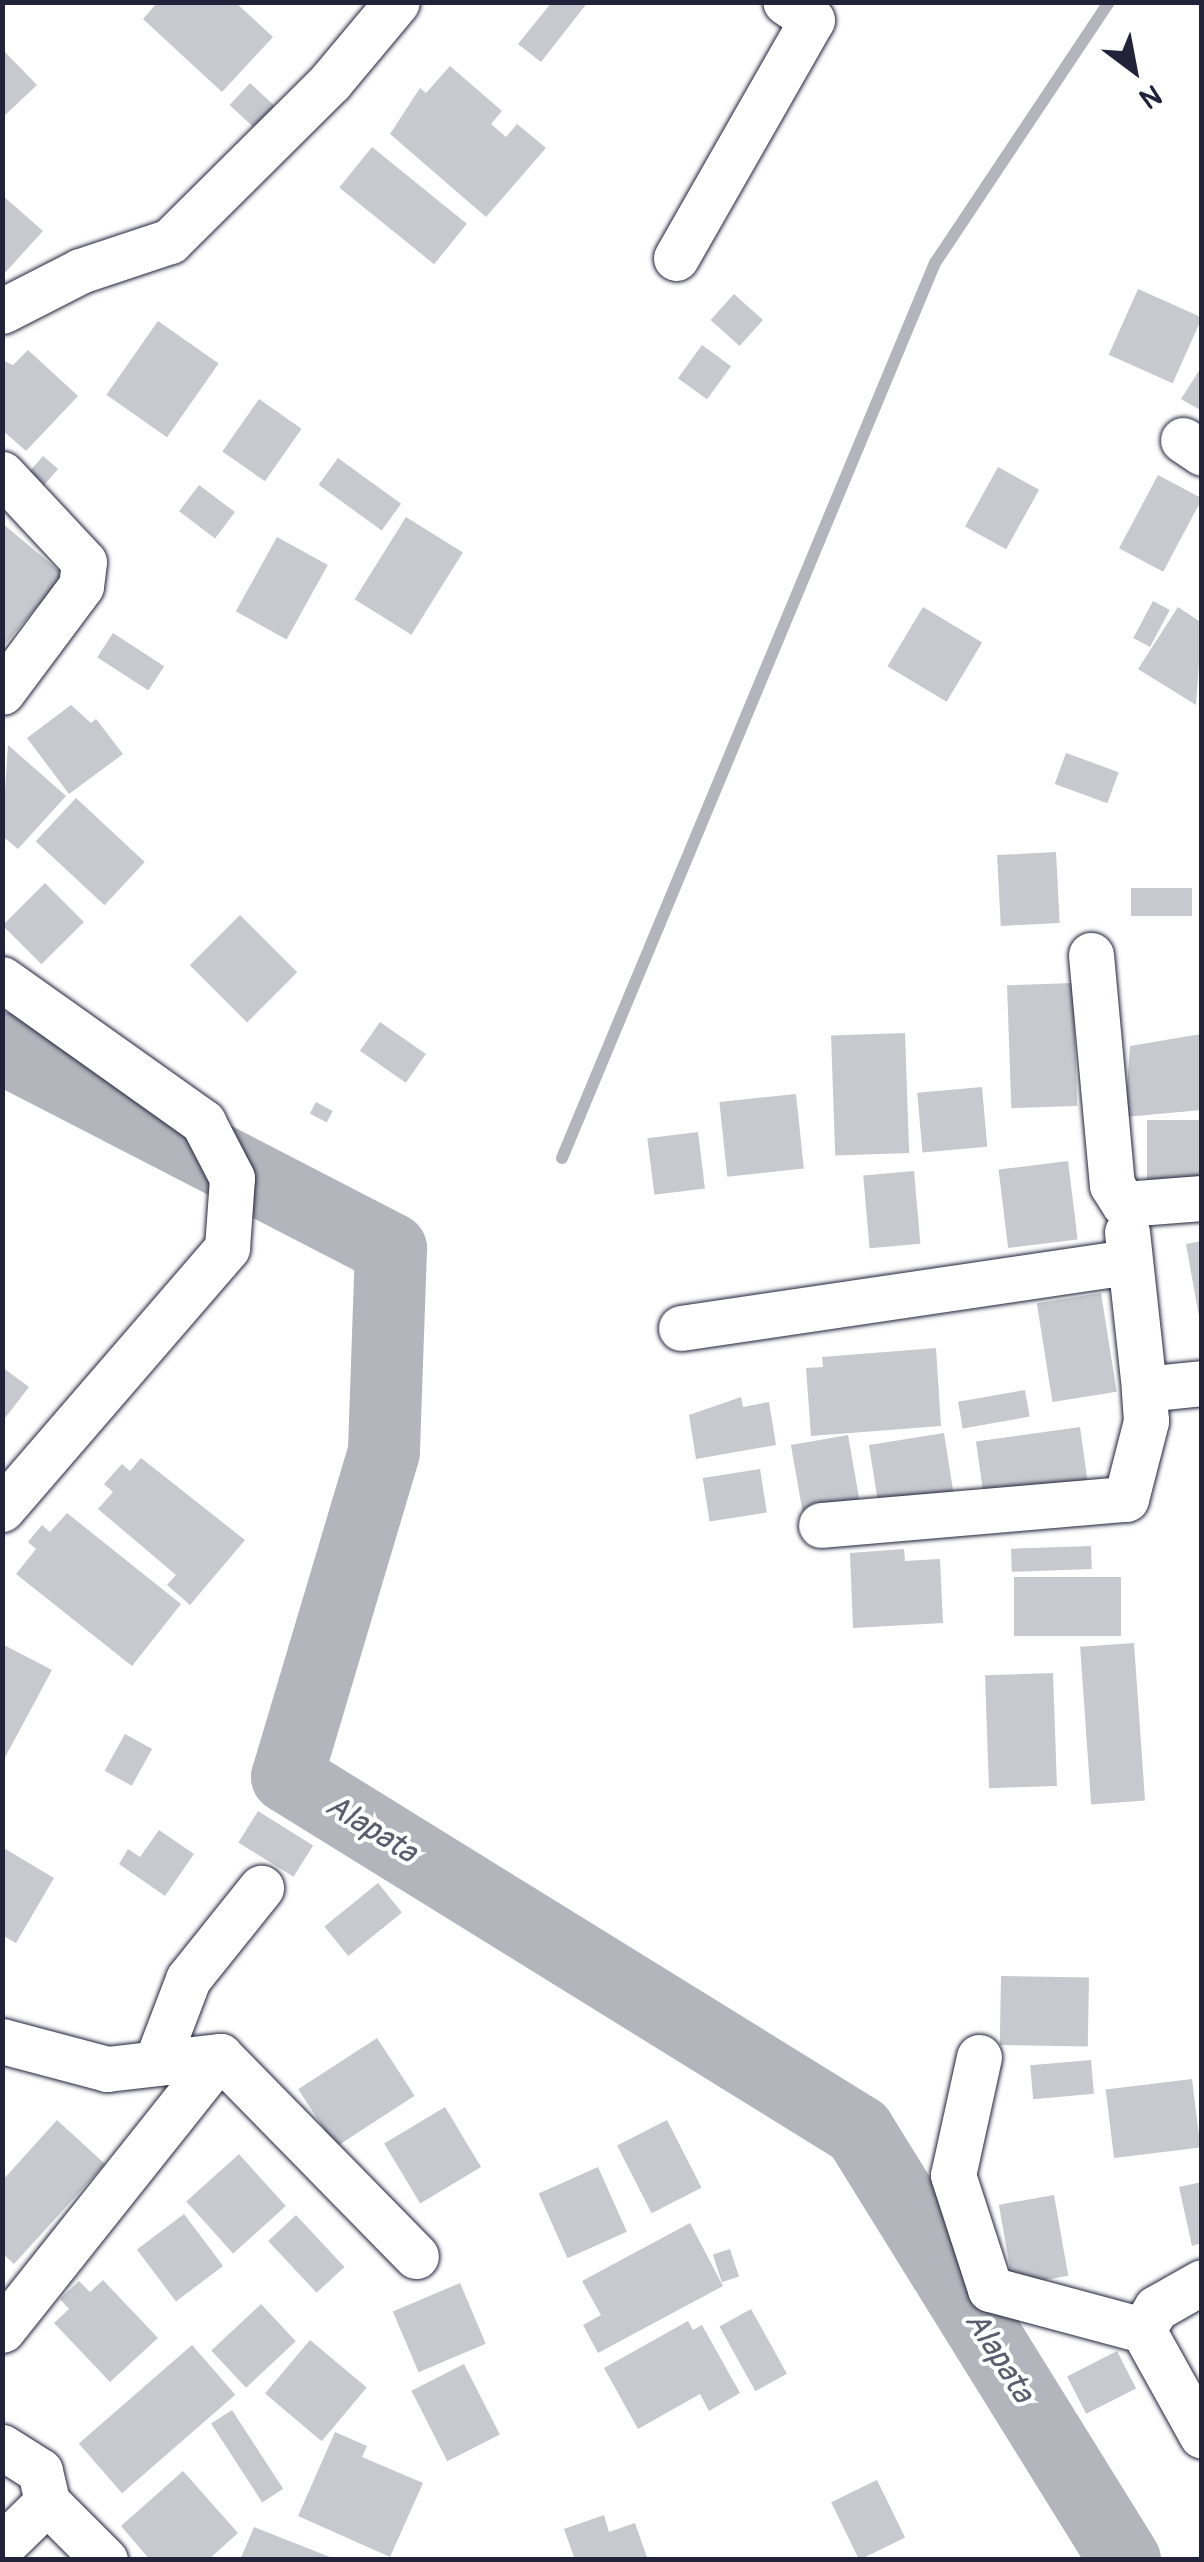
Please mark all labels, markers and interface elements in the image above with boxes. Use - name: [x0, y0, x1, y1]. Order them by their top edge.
- north arrow: [1084, 20, 1184, 120]
- text: N: [1133, 76, 1167, 116]
- water label: Alapata: [318, 1786, 424, 1872]
- water label: Alapata: [956, 2304, 1042, 2410]

